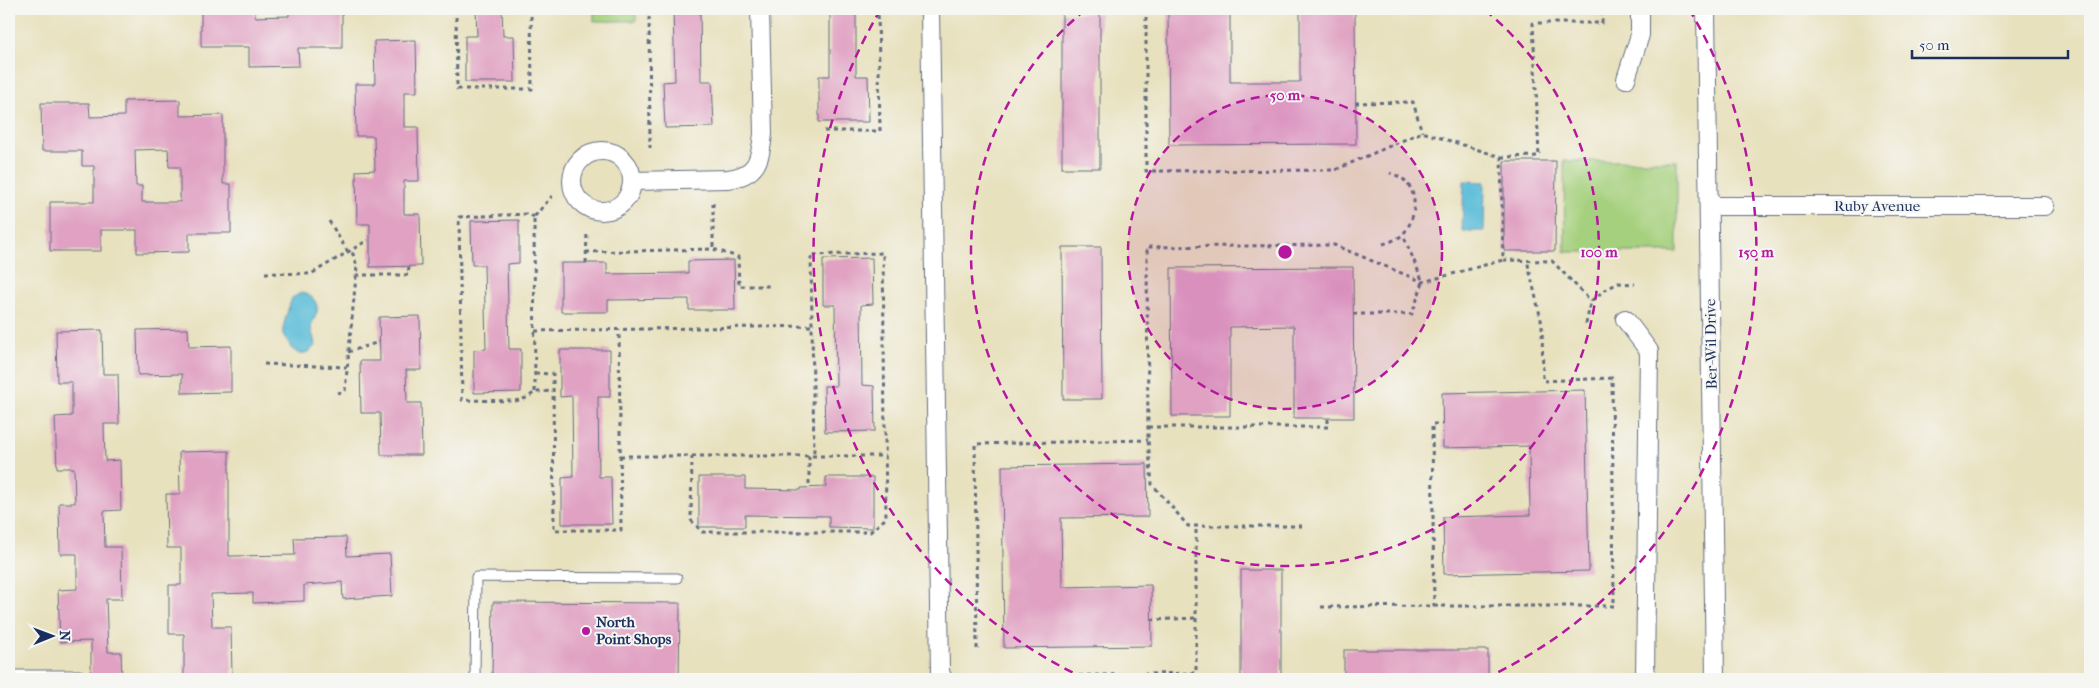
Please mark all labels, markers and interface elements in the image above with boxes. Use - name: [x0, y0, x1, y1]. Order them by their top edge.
- scale bar: [1912, 28, 2068, 60]
- text: 50 m: [1919, 36, 1950, 54]
- text: 50 m: [1270, 86, 1301, 104]
- street label: Ruby Avenue: [1834, 197, 1921, 215]
- centre of rings: [1276, 243, 1294, 261]
- text: 100 m: [1580, 243, 1618, 261]
- text: 150 m: [1738, 243, 1774, 261]
- street label: Ber-Wil Drive: [1701, 298, 1721, 389]
- north arrow: [28, 610, 78, 660]
- place label: North Point Shops: [596, 613, 672, 648]
- marker: North Point Shops: [580, 625, 592, 637]
- text: N: [56, 630, 73, 642]

